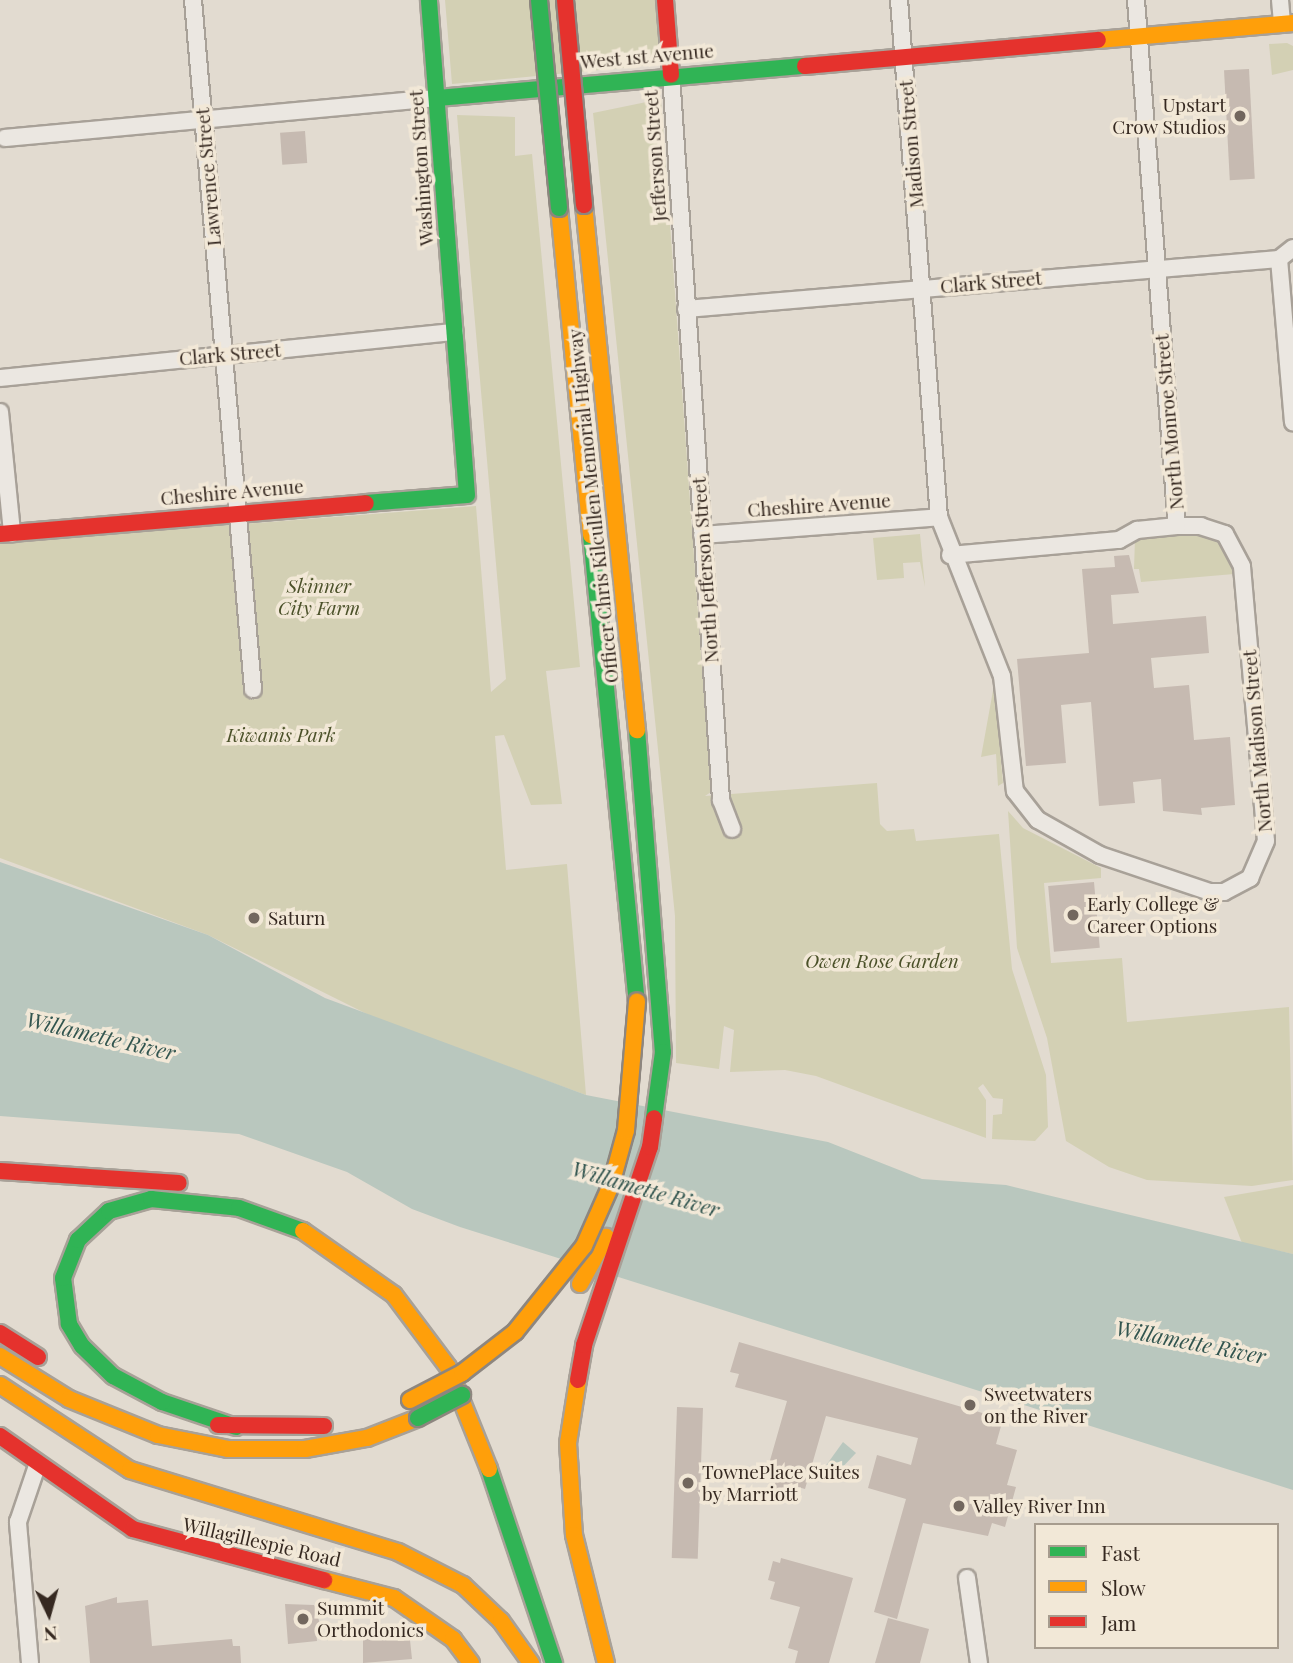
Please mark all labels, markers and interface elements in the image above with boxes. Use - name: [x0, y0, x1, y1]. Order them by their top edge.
- street label: West 1st Avenue: [579, 39, 715, 73]
- street label: Madison Street: [894, 79, 928, 209]
- street label: Washington Street: [404, 89, 438, 247]
- street label: Jefferson Street: [639, 90, 671, 222]
- place label: Upstart Crow Studios: [1112, 94, 1226, 138]
- street label: Lawrence Street: [191, 107, 225, 247]
- marker: Upstart Crow Studios: [1232, 108, 1248, 124]
- street label: Clark Street: [939, 266, 1043, 298]
- street label: Officer Chris Kilcullen Memorial Highway: [563, 328, 623, 684]
- street label: North Monroe Street: [1150, 333, 1188, 511]
- street label: Clark Street: [178, 338, 282, 370]
- street label: Cheshire Avenue: [159, 474, 305, 510]
- street label: North Jefferson Street: [687, 476, 723, 664]
- street label: Cheshire Avenue: [746, 489, 892, 521]
- park label: Skinner City Farm: [278, 575, 360, 619]
- street label: North Madison Street: [1238, 649, 1276, 833]
- park label: Kiwanis Park: [226, 724, 336, 746]
- place label: Early College & Career Options: [1087, 893, 1220, 937]
- place label: Saturn: [268, 907, 325, 929]
- marker: Early College & Career Options: [1065, 907, 1081, 923]
- marker: Saturn: [246, 910, 262, 926]
- park label: Owen Rose Garden: [805, 950, 959, 972]
- water label: Willamette River: [24, 1006, 178, 1064]
- water label: Willamette River: [569, 1155, 723, 1221]
- water label: Willamette River: [1114, 1314, 1268, 1368]
- place label: Sweetwaters on the River: [984, 1383, 1092, 1427]
- marker: Sweetwaters on the River: [962, 1397, 978, 1413]
- place label: TownePlace Suites by Marriott: [702, 1461, 860, 1505]
- marker: TownePlace Suites by Marriott: [680, 1475, 696, 1491]
- place label: Valley River Inn: [973, 1495, 1107, 1517]
- marker: Valley River Inn: [951, 1498, 967, 1514]
- street label: Willagillespie Road: [181, 1513, 343, 1571]
- legend: [1034, 1523, 1279, 1649]
- text: Fast: [1101, 1538, 1140, 1566]
- text: Slow: [1101, 1573, 1146, 1601]
- north arrow: [14, 1579, 84, 1649]
- place label: Summit Orthodonics: [317, 1597, 424, 1641]
- text: Jam: [1101, 1608, 1137, 1636]
- marker: Summit Orthodonics: [295, 1611, 311, 1627]
- text: N: [43, 1621, 59, 1648]

